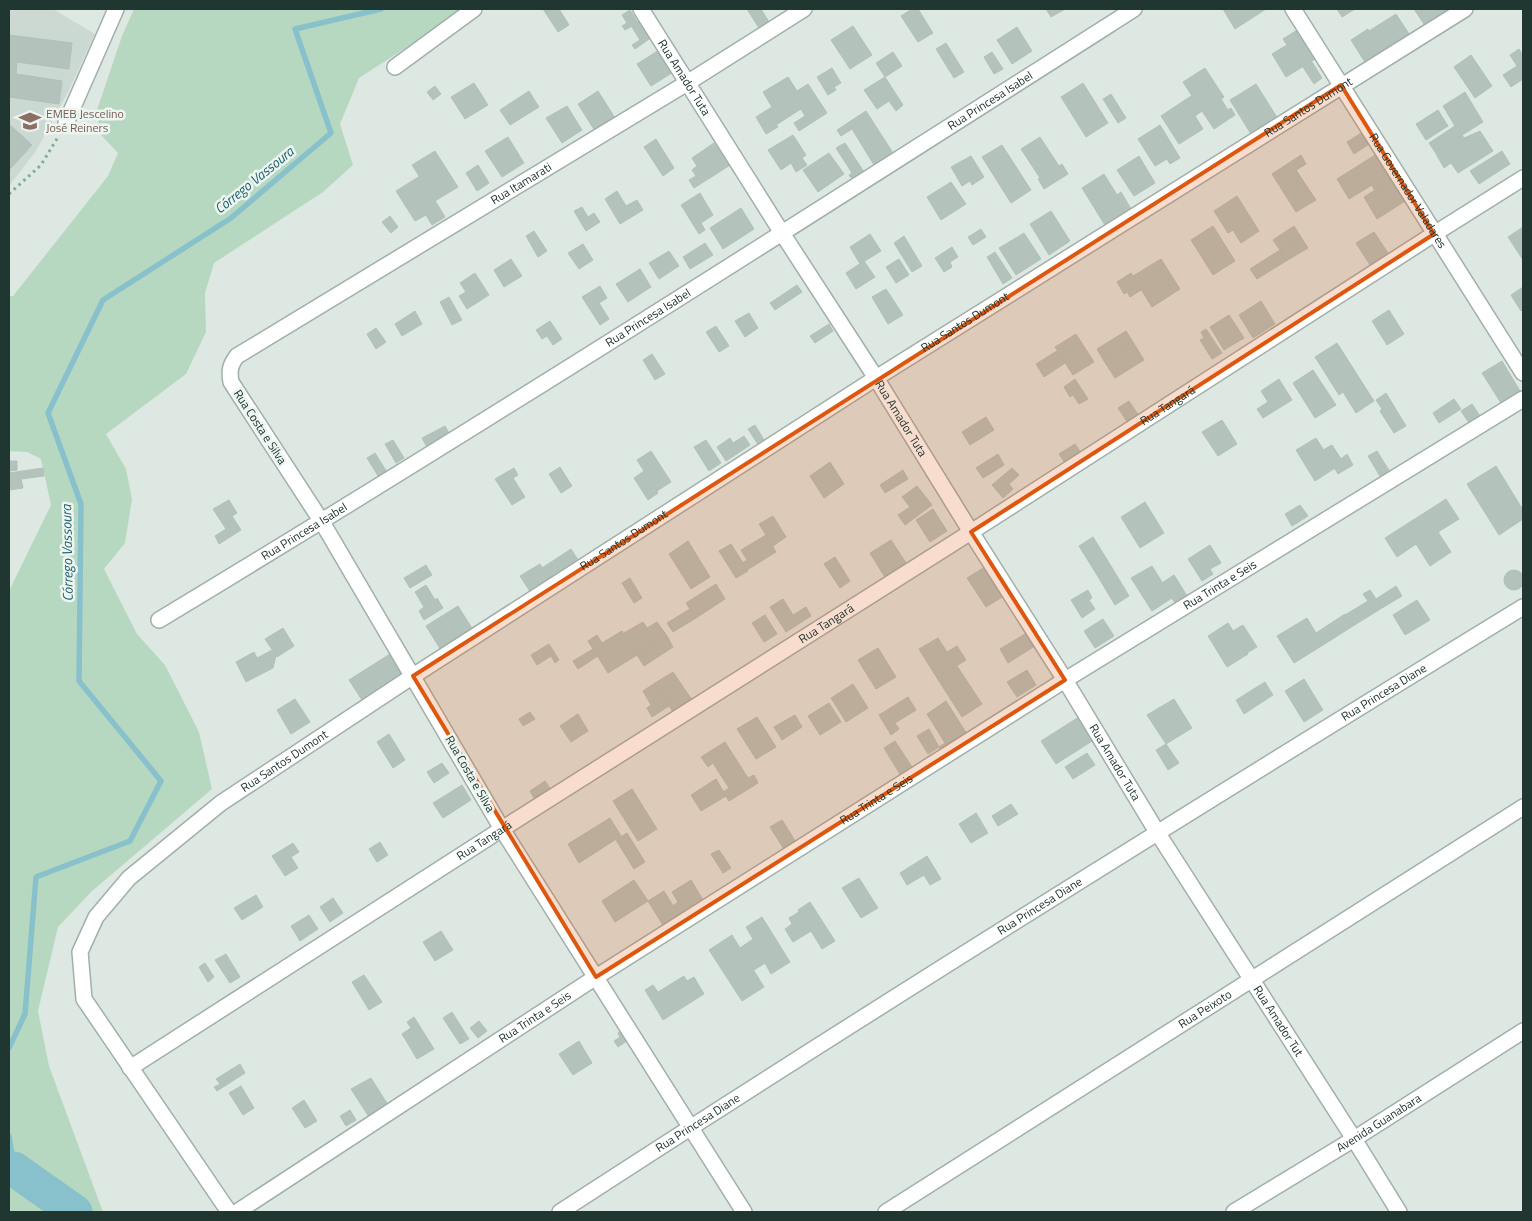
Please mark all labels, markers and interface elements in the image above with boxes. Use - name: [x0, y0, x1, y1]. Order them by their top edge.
- street label: Rua Amador Tuta: [653, 35, 716, 119]
- street label: Rua Princesa Isabel: [943, 66, 1036, 135]
- street label: Rua Santos Dumont: [1260, 71, 1357, 142]
- place label: EMEB Jescelino José Reiners: [46, 104, 124, 137]
- school or university icon: EMEB Jescelino José Reiners: [17, 108, 43, 134]
- street label: Rua Governador Valadares: [1365, 129, 1452, 252]
- water label: Córrego Vassoura: [209, 140, 299, 218]
- street label: Rua Itamarati: [487, 157, 555, 209]
- street label: Rua Princesa Isabel: [601, 283, 694, 351]
- street label: Rua Santos Dumont: [917, 286, 1013, 357]
- street label: Rua Amador Tuta: [870, 376, 932, 460]
- street label: Rua Tangará: [1136, 380, 1199, 430]
- street label: Rua Costa e Silva: [229, 386, 292, 468]
- street label: Rua Princesa Isabel: [257, 497, 351, 565]
- water label: Córrego Vassoura: [55, 503, 78, 602]
- street label: Rua Santos Dumont: [576, 504, 672, 575]
- street label: Rua Trinta e Seis: [1179, 554, 1260, 614]
- street label: Rua Tangará: [795, 598, 857, 648]
- street label: Rua Princesa Diane: [1337, 658, 1430, 726]
- street label: Rua Amador Tuta: [1085, 720, 1146, 804]
- street label: Rua Santos Dumont: [237, 724, 332, 797]
- street label: Rua Costa e Silva: [441, 732, 500, 816]
- street label: Rua Trinta e Seis: [836, 768, 917, 829]
- street label: Rua Tangará: [453, 815, 515, 865]
- street label: Rua Princesa Diane: [993, 872, 1086, 939]
- street label: Rua Amador Tut: [1249, 982, 1309, 1061]
- street label: Rua Peixoto: [1174, 985, 1235, 1033]
- street label: Rua Trinta e Seis: [495, 986, 575, 1047]
- street label: Rua Princesa Diane: [651, 1088, 743, 1157]
- street label: Avenida Guanabara: [1332, 1088, 1425, 1157]

